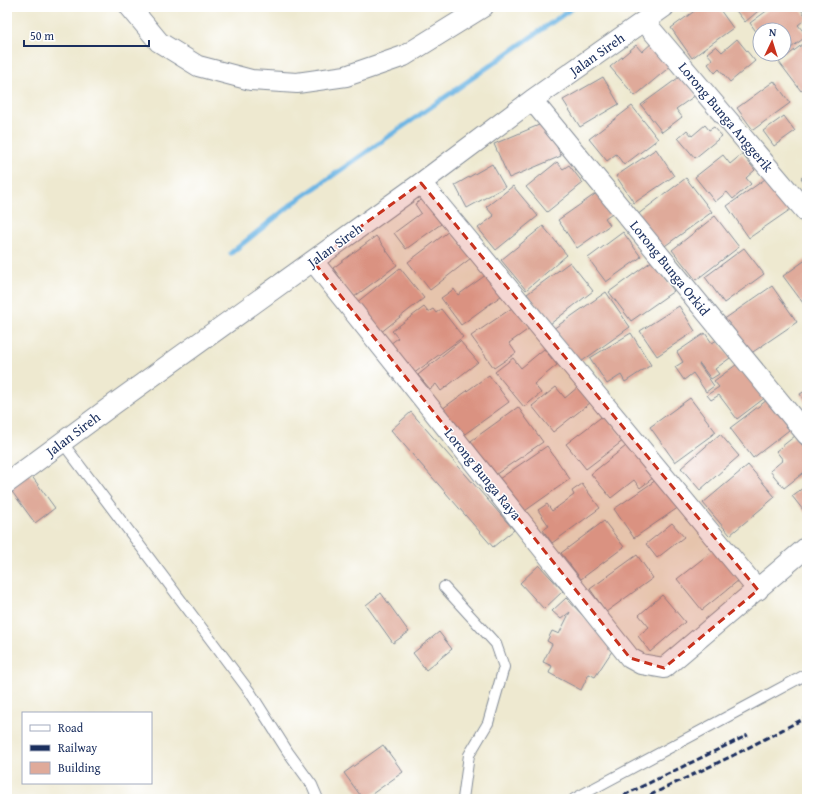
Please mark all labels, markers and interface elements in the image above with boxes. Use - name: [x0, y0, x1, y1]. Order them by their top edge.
- scale bar: [24, 22, 149, 48]
- north arrow: [752, 22, 792, 62]
- text: N: [768, 24, 778, 40]
- text: 50 m: [30, 27, 54, 44]
- street label: Jalan Sireh: [564, 28, 629, 81]
- street label: Lorong Bunga Anggerik: [674, 58, 779, 177]
- street label: Lorong Bunga Orkid: [625, 216, 715, 320]
- street label: Jalan Sireh: [302, 218, 367, 273]
- street label: Jalan Sireh: [40, 407, 104, 462]
- street label: Lorong Bunga Raya: [440, 424, 526, 524]
- legend: [22, 712, 152, 784]
- text: Road: [58, 719, 84, 736]
- text: Railway: [58, 739, 97, 756]
- text: Building: [58, 759, 101, 776]

